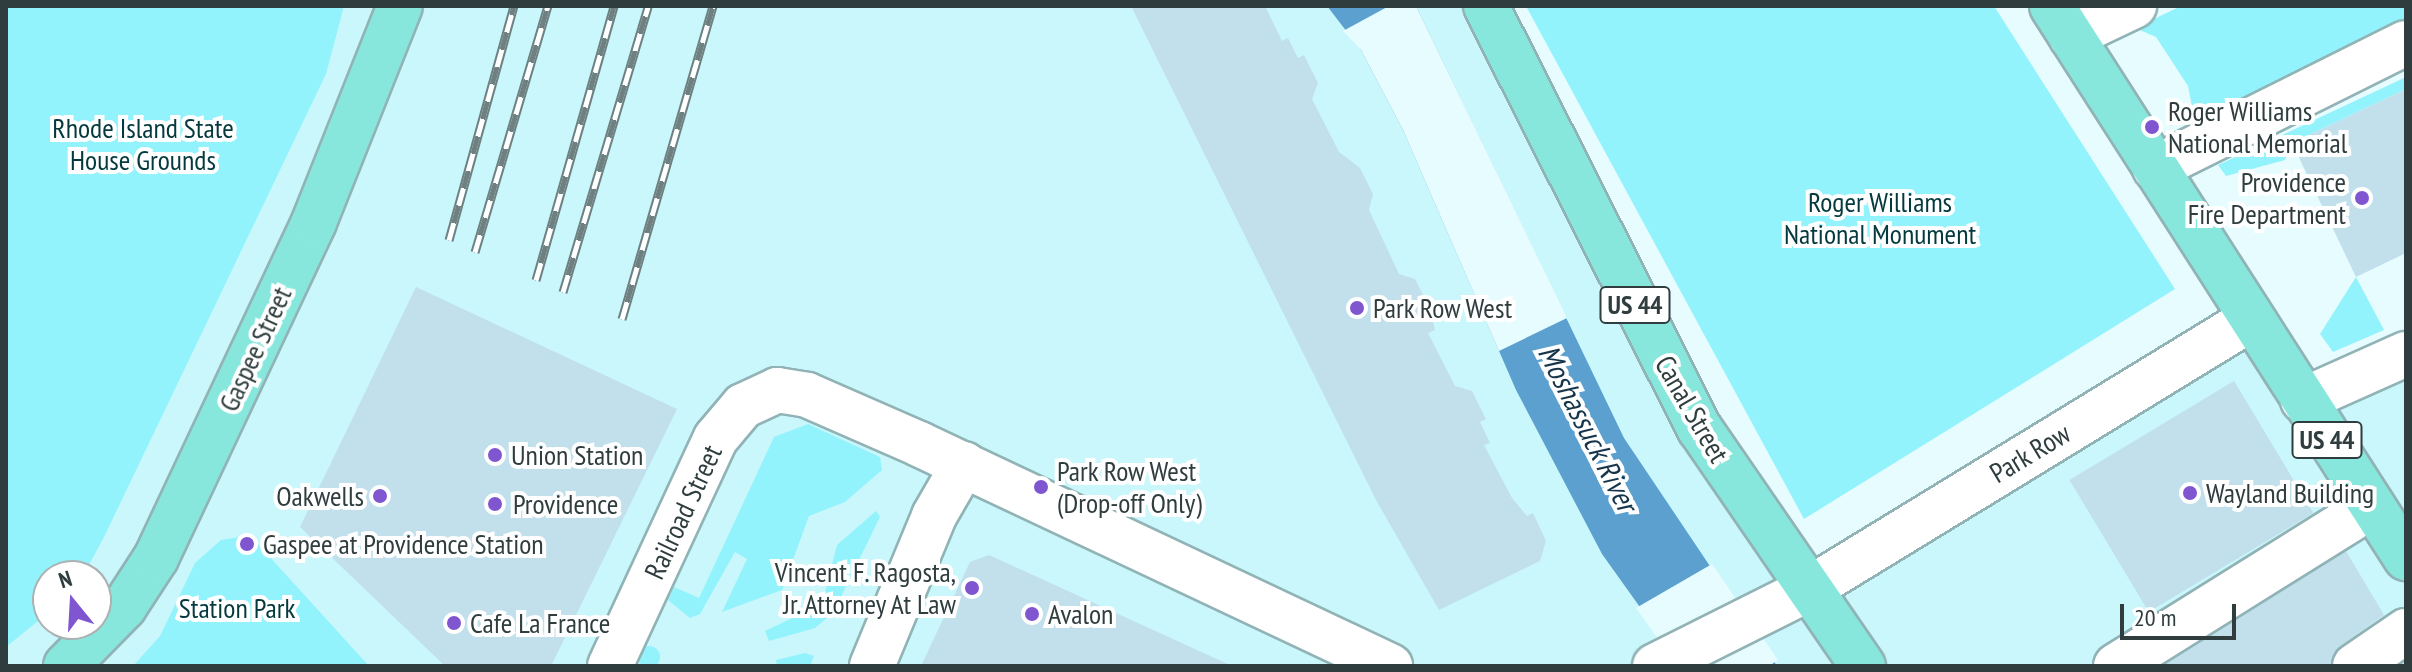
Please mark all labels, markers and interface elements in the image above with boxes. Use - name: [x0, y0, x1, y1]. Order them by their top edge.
- place label: Roger Williams National Memorial: [2168, 94, 2347, 160]
- park label: Rhode Island State House Grounds: [52, 111, 234, 177]
- marker: Roger Williams National Memorial: [2143, 118, 2161, 136]
- place label: Providence Fire Department: [2188, 165, 2346, 231]
- park label: Roger Williams National Monument: [1784, 185, 1976, 251]
- marker: Providence Fire Department: [2353, 189, 2371, 207]
- street label: Gaspee Street: [212, 281, 298, 417]
- road number: US 44: [1599, 283, 1671, 327]
- place label: Park Row West: [1373, 291, 1514, 325]
- marker: Park Row West: [1348, 299, 1366, 317]
- water label: Moshassuck River: [1531, 339, 1645, 517]
- street label: Canal Street: [1648, 350, 1736, 468]
- street label: Park Row: [1984, 416, 2076, 490]
- road number: US 44: [2291, 418, 2363, 462]
- place label: Union Station: [511, 438, 643, 472]
- street label: Railroad Street: [637, 440, 729, 584]
- marker: Union Station: [486, 446, 504, 464]
- place label: Park Row West (Drop-off Only): [1057, 454, 1202, 520]
- place label: Wayland Building: [2206, 476, 2374, 510]
- marker: Park Row West (Drop-off Only): [1032, 478, 1050, 496]
- place label: Oakwells: [276, 479, 364, 513]
- marker: Wayland Building: [2181, 484, 2199, 502]
- marker: Oakwells: [371, 487, 389, 505]
- place label: Providence: [513, 487, 618, 521]
- marker: Providence: [484, 493, 506, 515]
- place label: Gaspee at Providence Station: [263, 527, 544, 561]
- marker: Gaspee at Providence Station: [238, 535, 256, 553]
- place label: Vincent F. Ragosta, Jr. Attorney At Law: [773, 555, 956, 621]
- north arrow: [32, 560, 112, 640]
- text: N: [55, 564, 75, 594]
- marker: Vincent F. Ragosta, Jr. Attorney At Law: [963, 579, 981, 597]
- scale bar: [2124, 588, 2240, 638]
- park label: Station Park: [179, 591, 295, 625]
- place label: Avalon: [1048, 597, 1113, 631]
- text: 20 m: [2134, 602, 2176, 633]
- marker: Avalon: [1023, 605, 1041, 623]
- place label: Cafe La France: [470, 606, 610, 640]
- marker: Cafe La France: [445, 614, 463, 632]

